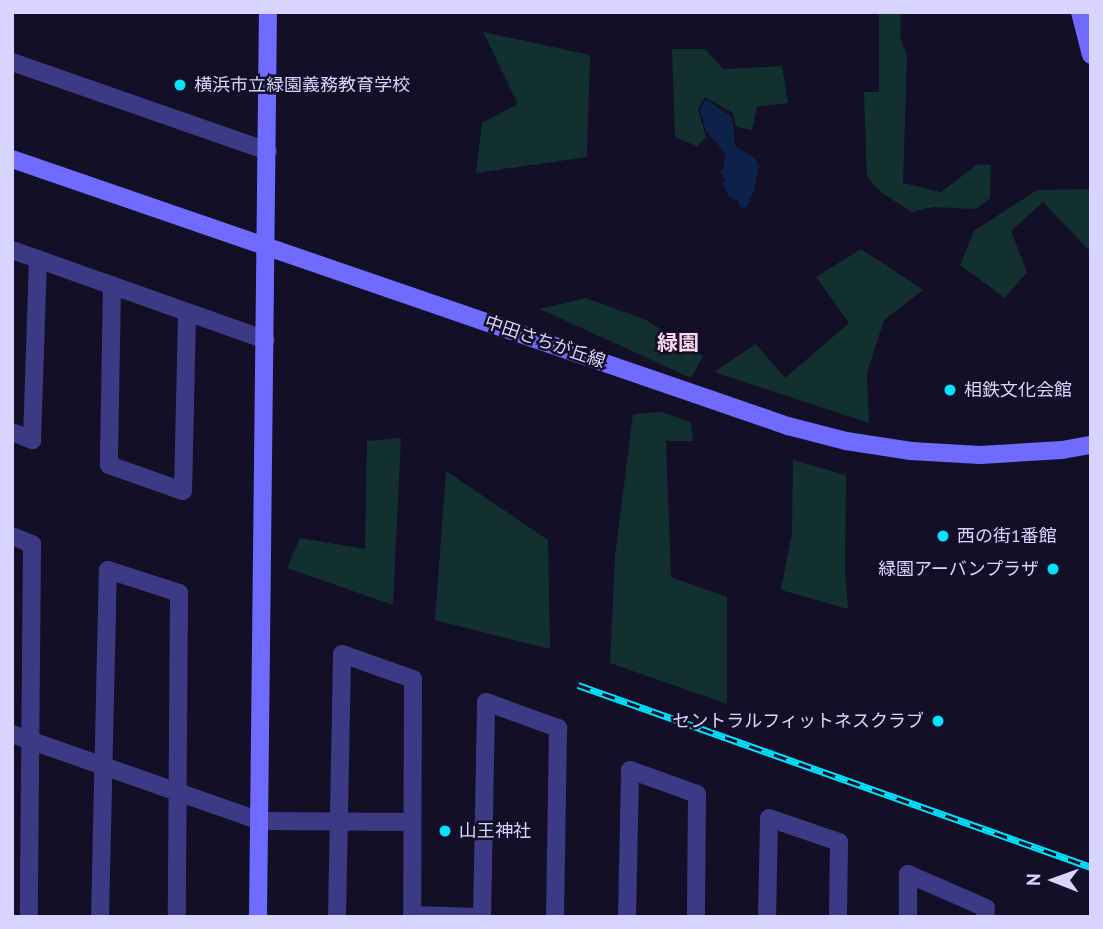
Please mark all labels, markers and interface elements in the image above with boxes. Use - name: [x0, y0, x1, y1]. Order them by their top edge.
- place label: 横浜市立緑園義務教育学校: [194, 74, 410, 96]
- marker: 横浜市立緑園義務教育学校: [172, 77, 188, 93]
- street label: 中田さちが丘線: [482, 311, 608, 373]
- district label: 緑園: [657, 330, 699, 356]
- place label: 相鉄文化会館: [964, 379, 1072, 401]
- marker: 相鉄文化会館: [942, 382, 958, 398]
- place label: 西の街1番館: [957, 525, 1057, 547]
- marker: 西の街1番館: [935, 528, 951, 544]
- place label: 緑園アーバンプラザ: [878, 558, 1039, 580]
- marker: 緑園アーバンプラザ: [1045, 561, 1061, 577]
- place label: セントラルフィットネスクラブ: [672, 710, 924, 732]
- marker: セントラルフィットネスクラブ: [930, 713, 946, 729]
- place label: 山王神社: [459, 820, 531, 842]
- marker: 山王神社: [437, 823, 453, 839]
- north arrow: [1019, 845, 1089, 915]
- text: N: [1021, 873, 1045, 886]

